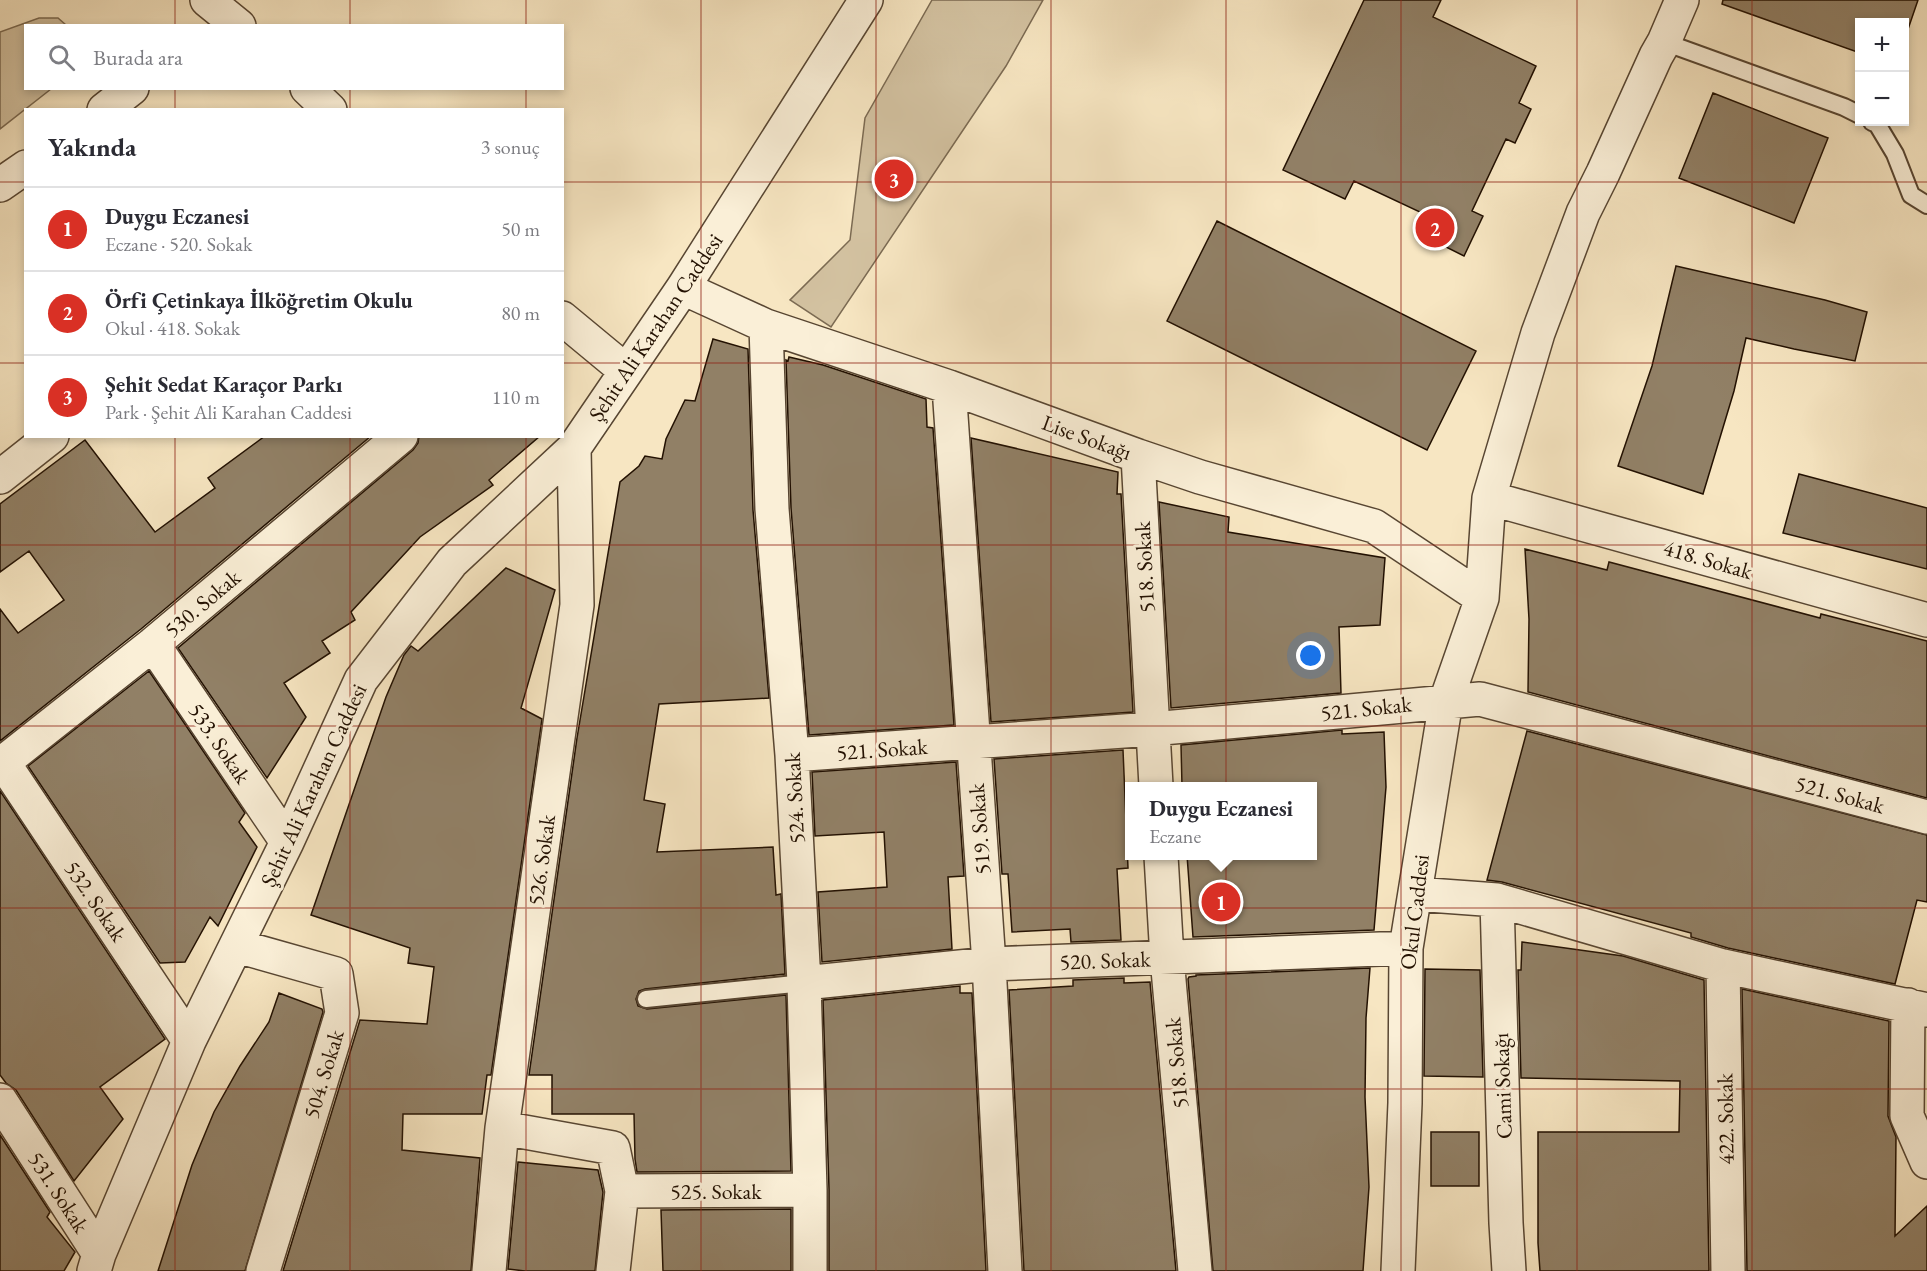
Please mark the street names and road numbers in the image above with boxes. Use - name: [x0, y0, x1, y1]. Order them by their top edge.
- street label: Şehit Ali Karahan Caddesi: [582, 228, 729, 427]
- street label: Lise Sokağı: [1038, 408, 1136, 467]
- street label: 518. Sokak: [1128, 520, 1161, 613]
- street label: 418. Sokak: [1660, 533, 1756, 586]
- street label: 530. Sokak: [158, 562, 247, 644]
- street label: Şehit Ali Karahan Caddesi: [254, 679, 373, 891]
- street label: 521. Sokak: [1319, 689, 1414, 728]
- street label: 533. Sokak: [182, 697, 258, 790]
- street label: 521. Sokak: [835, 732, 929, 767]
- street label: 524. Sokak: [778, 751, 811, 844]
- street label: 521. Sokak: [1792, 769, 1888, 820]
- street label: 519. Sokak: [962, 782, 997, 876]
- street label: 526. Sokak: [521, 812, 562, 907]
- street label: Okul Caddesi: [1393, 853, 1436, 971]
- street label: 532. Sokak: [58, 855, 134, 948]
- street label: 520. Sokak: [1059, 944, 1152, 977]
- street label: 518. Sokak: [1158, 1016, 1195, 1110]
- street label: 504. Sokak: [296, 1026, 351, 1122]
- street label: Cami Sokağı: [1486, 1032, 1519, 1140]
- street label: 422. Sokak: [1710, 1072, 1741, 1165]
- street label: 531. Sokak: [22, 1146, 96, 1239]
- street label: 525. Sokak: [670, 1177, 762, 1206]

